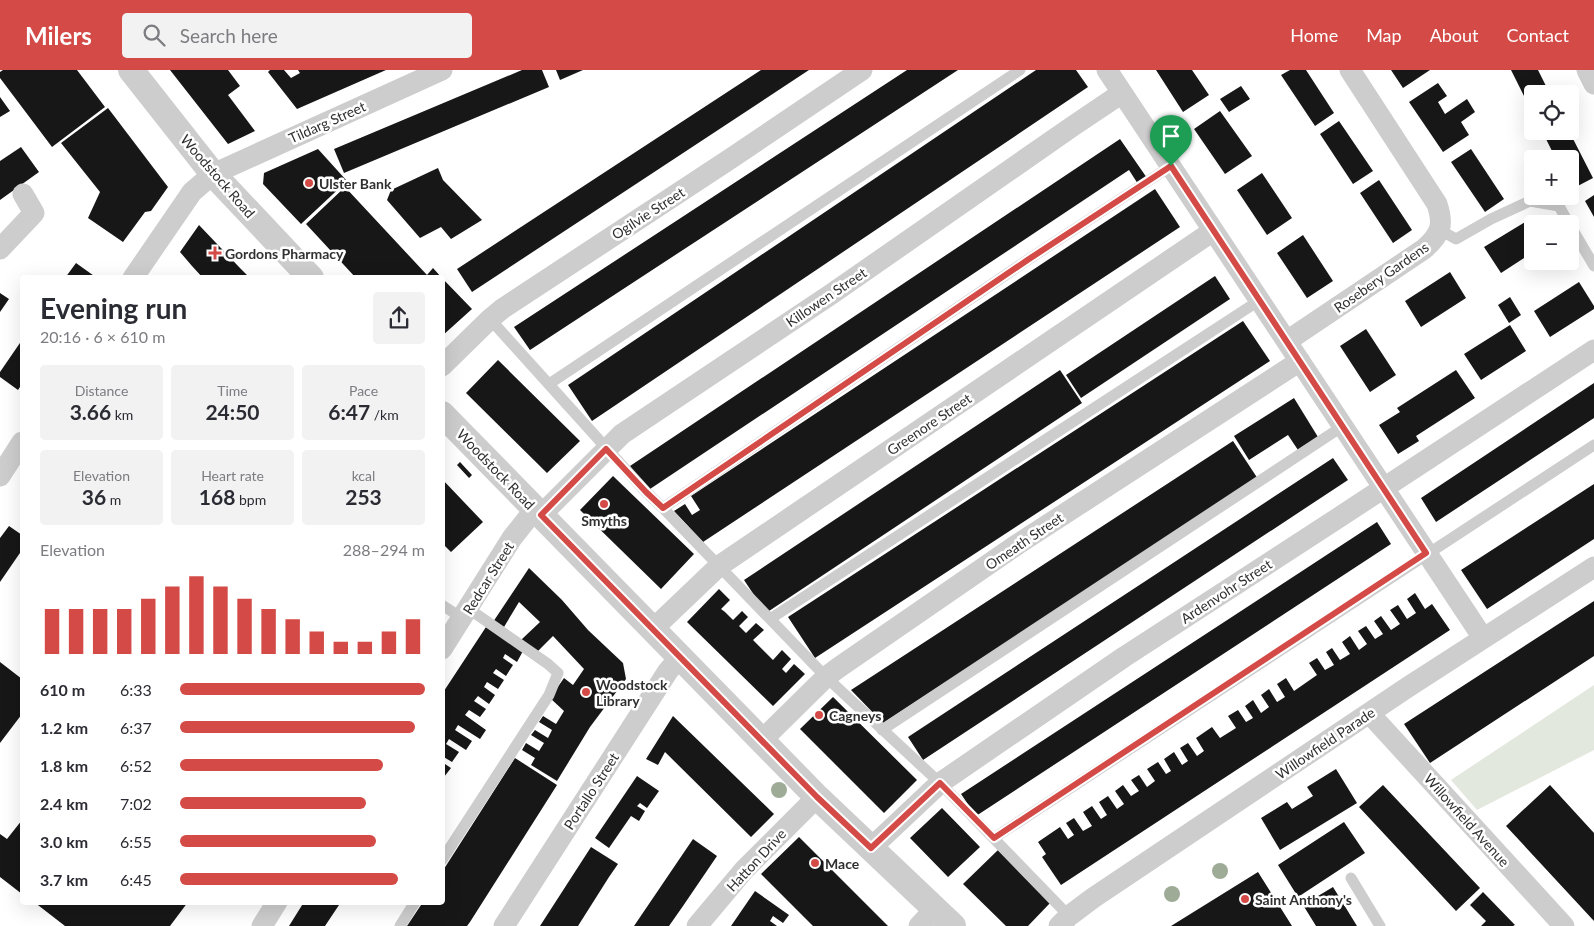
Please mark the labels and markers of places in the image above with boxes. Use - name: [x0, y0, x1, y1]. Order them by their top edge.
- pin: [1150, 115, 1192, 166]
- place label: Ulster Bank: [319, 175, 392, 192]
- marker: Ulster Bank: [303, 177, 315, 189]
- place label: Gordons Pharmacy: [225, 245, 344, 262]
- marker: Gordons Pharmacy: [209, 247, 221, 259]
- marker: Smyths: [598, 498, 610, 510]
- place label: Smyths: [581, 512, 627, 529]
- place label: Woodstock Library: [596, 676, 668, 709]
- marker: Woodstock Library: [580, 686, 592, 698]
- place label: Cagneys: [829, 707, 881, 724]
- marker: Cagneys: [813, 709, 825, 721]
- place label: Mace: [825, 855, 860, 872]
- marker: Mace: [809, 857, 821, 869]
- place label: Saint Anthony's: [1255, 891, 1352, 908]
- marker: Saint Anthony's: [1239, 893, 1251, 905]

